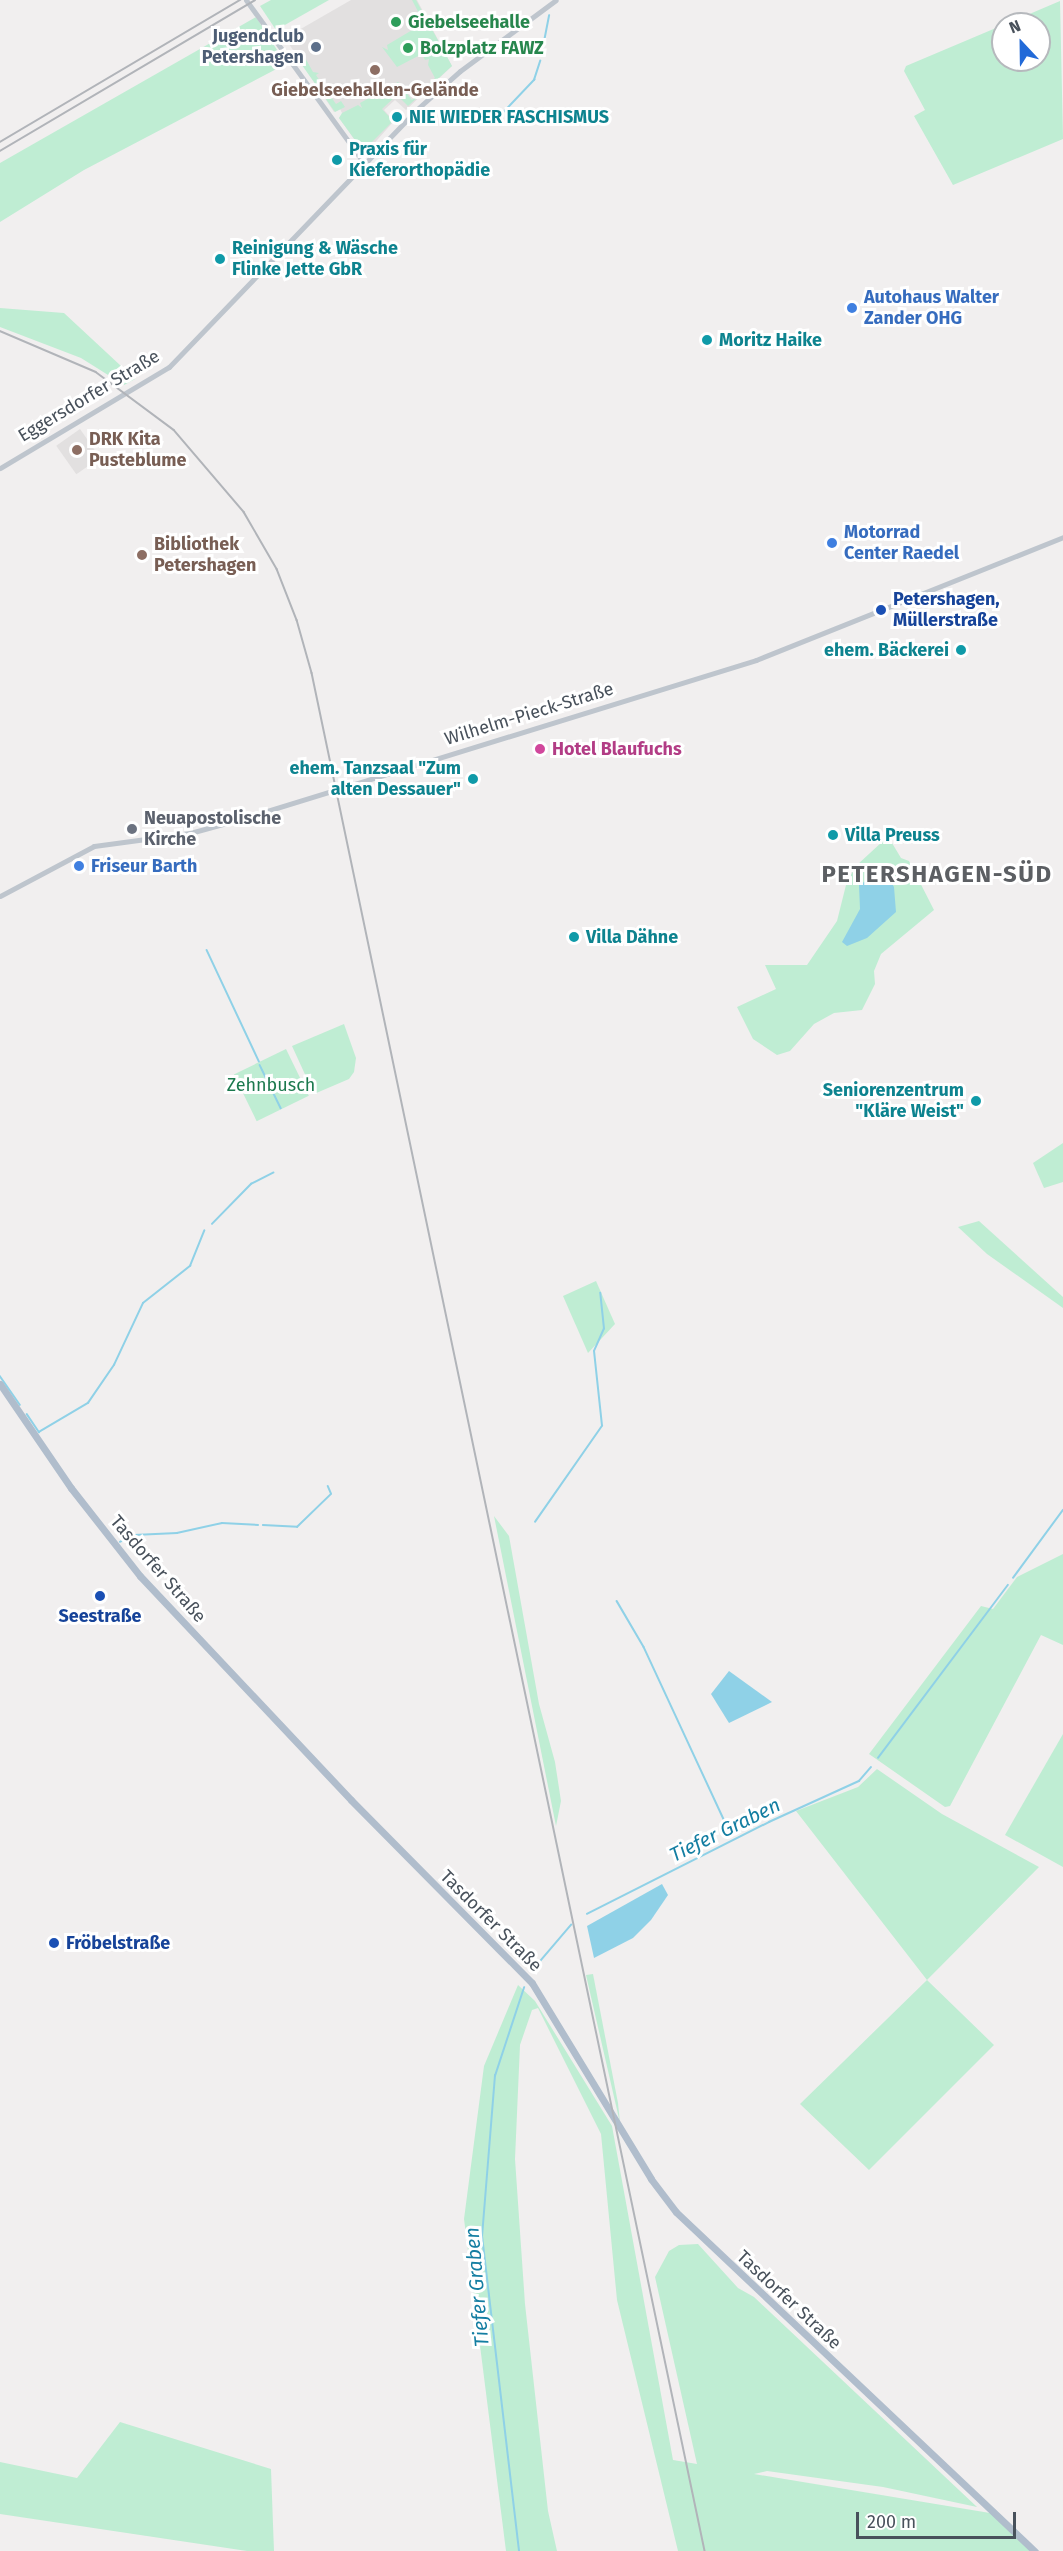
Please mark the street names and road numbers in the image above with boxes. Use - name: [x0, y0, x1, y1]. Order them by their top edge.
- street label: Eggersdorfer Straße: [14, 345, 164, 447]
- street label: Wilhelm-Pieck-Straße: [442, 678, 616, 750]
- street label: Tasdorfer Straße: [106, 1511, 210, 1627]
- street label: Tasdorfer Straße: [436, 1866, 546, 1976]
- street label: Tasdorfer Straße: [732, 2246, 846, 2354]

